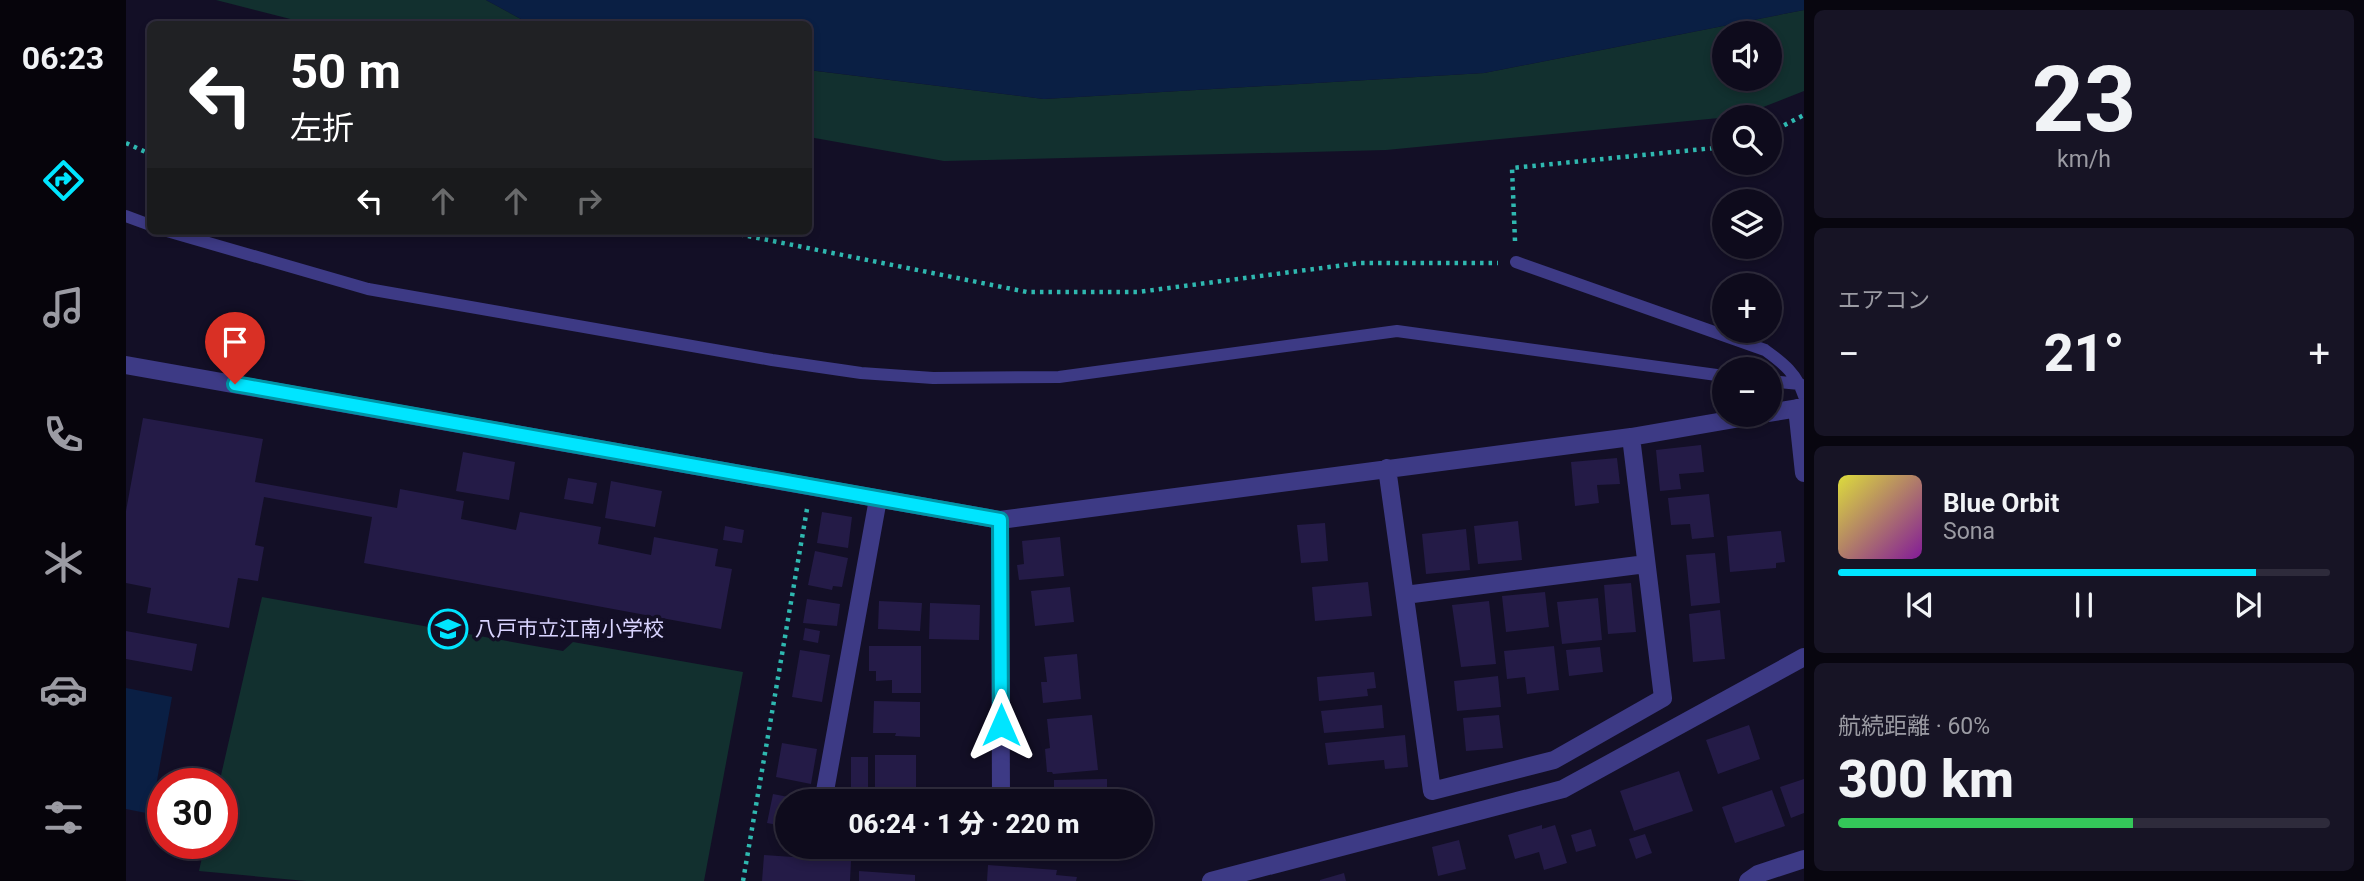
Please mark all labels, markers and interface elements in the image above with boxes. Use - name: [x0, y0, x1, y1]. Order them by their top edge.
- map controls: [1712, 21, 1782, 427]
- button: sound: [1712, 21, 1782, 91]
- text: 06:23: [22, 39, 104, 77]
- text: 50 m: [290, 43, 401, 100]
- text: 23: [2032, 47, 2136, 153]
- icon: left: [175, 49, 266, 140]
- button: search: [1712, 105, 1782, 175]
- text: 左折: [290, 109, 354, 147]
- text: km/h: [2057, 146, 2111, 173]
- icon: directions: [39, 156, 88, 205]
- icon: left: [351, 182, 389, 220]
- icon: ahead: [424, 182, 462, 220]
- icon: ahead: [497, 182, 535, 220]
- icon: right: [570, 182, 608, 220]
- button: layers: [1712, 189, 1782, 259]
- button: +: [1712, 273, 1782, 343]
- icon: music: [39, 283, 88, 332]
- text: エアコン: [1838, 287, 1930, 314]
- pin: [205, 312, 265, 384]
- icon: arrive: [216, 323, 254, 361]
- text: 21°: [2044, 323, 2124, 384]
- text: −: [1838, 332, 1860, 376]
- text: +: [2308, 332, 2330, 376]
- button: −: [1712, 357, 1782, 427]
- icon: phone: [39, 410, 88, 459]
- text: Blue Orbit: [1943, 488, 2059, 518]
- text: Sona: [1943, 518, 1995, 545]
- icon: climate: [39, 538, 88, 587]
- icon: previous: [1901, 586, 1939, 624]
- icon: pause: [2065, 586, 2103, 624]
- icon: next: [2229, 586, 2267, 624]
- school or university icon: 八戸市立江南小学校: [427, 608, 469, 650]
- place label: 八戸市立江南小学校: [475, 617, 664, 641]
- icon: car: [39, 665, 88, 714]
- position arrow: [964, 688, 1038, 762]
- text: 航続距離 · 60%: [1838, 713, 1990, 740]
- text: 300 km: [1838, 749, 2014, 810]
- speed limit sign: 30: [147, 768, 238, 859]
- icon: filters: [39, 793, 88, 842]
- text: 06:24 · 1 分 · 220 m: [848, 809, 1080, 839]

